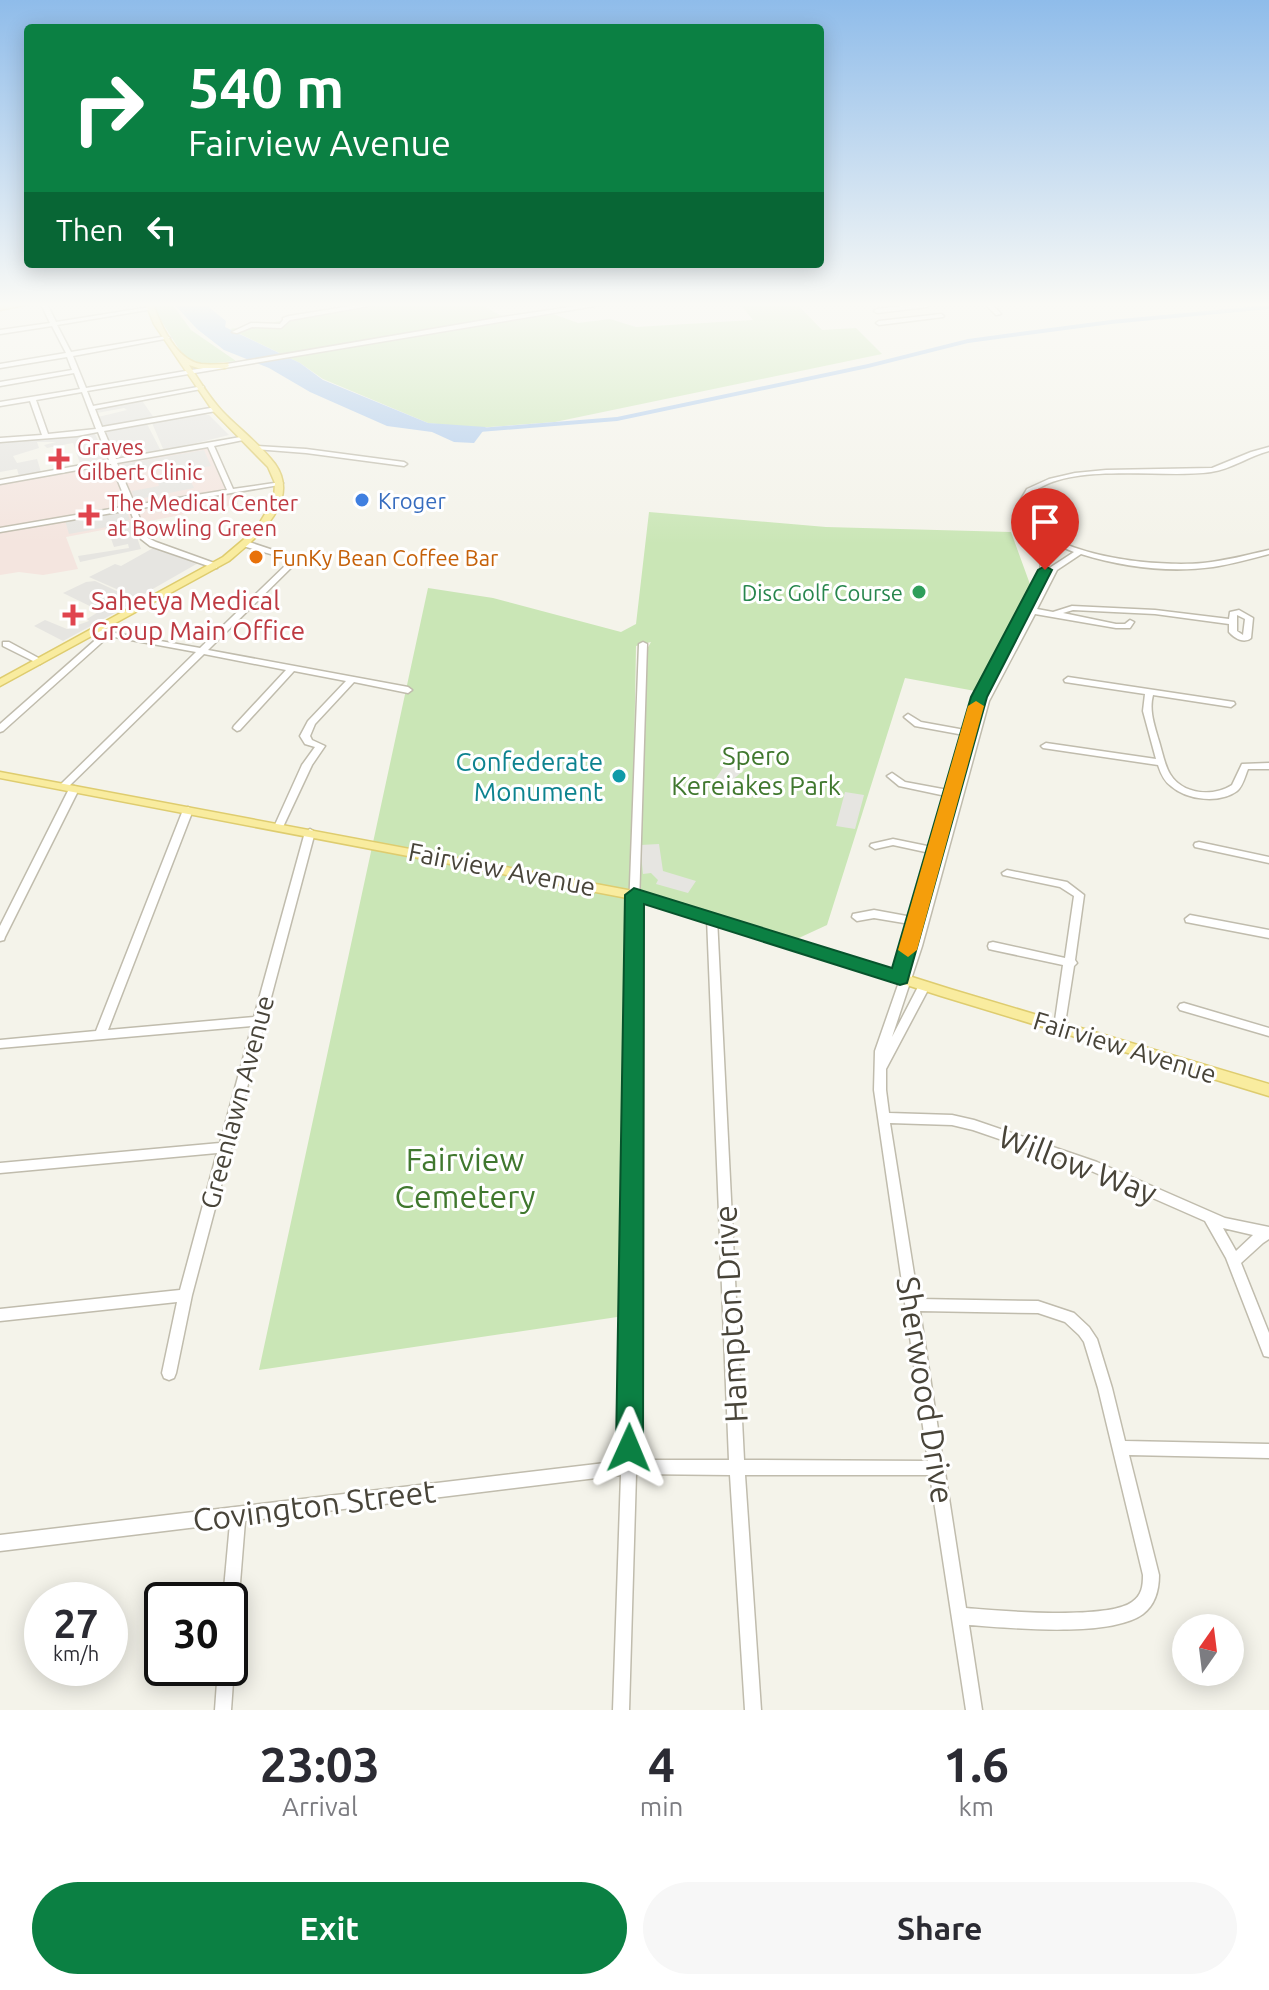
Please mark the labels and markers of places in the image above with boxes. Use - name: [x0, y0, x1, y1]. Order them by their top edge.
- place label: Graves Gilbert Clinic: [77, 434, 202, 484]
- marker: Graves Gilbert Clinic: [48, 448, 70, 470]
- place label: Kroger: [378, 488, 446, 513]
- pin: [1011, 488, 1079, 570]
- place label: The Medical Center at Bowling Green: [107, 490, 299, 540]
- marker: Kroger: [353, 491, 371, 509]
- marker: The Medical Center at Bowling Green: [78, 504, 100, 526]
- place label: FunKy Bean Coffee Bar: [272, 545, 499, 570]
- marker: FunKy Bean Coffee Bar: [247, 548, 265, 566]
- place label: Disc Golf Course: [742, 580, 903, 605]
- marker: Disc Golf Course: [910, 583, 928, 601]
- place label: Sahetya Medical Group Main Office: [91, 586, 305, 645]
- marker: Sahetya Medical Group Main Office: [62, 604, 84, 626]
- place label: Confederate Monument: [456, 747, 603, 806]
- marker: Confederate Monument: [610, 767, 628, 785]

